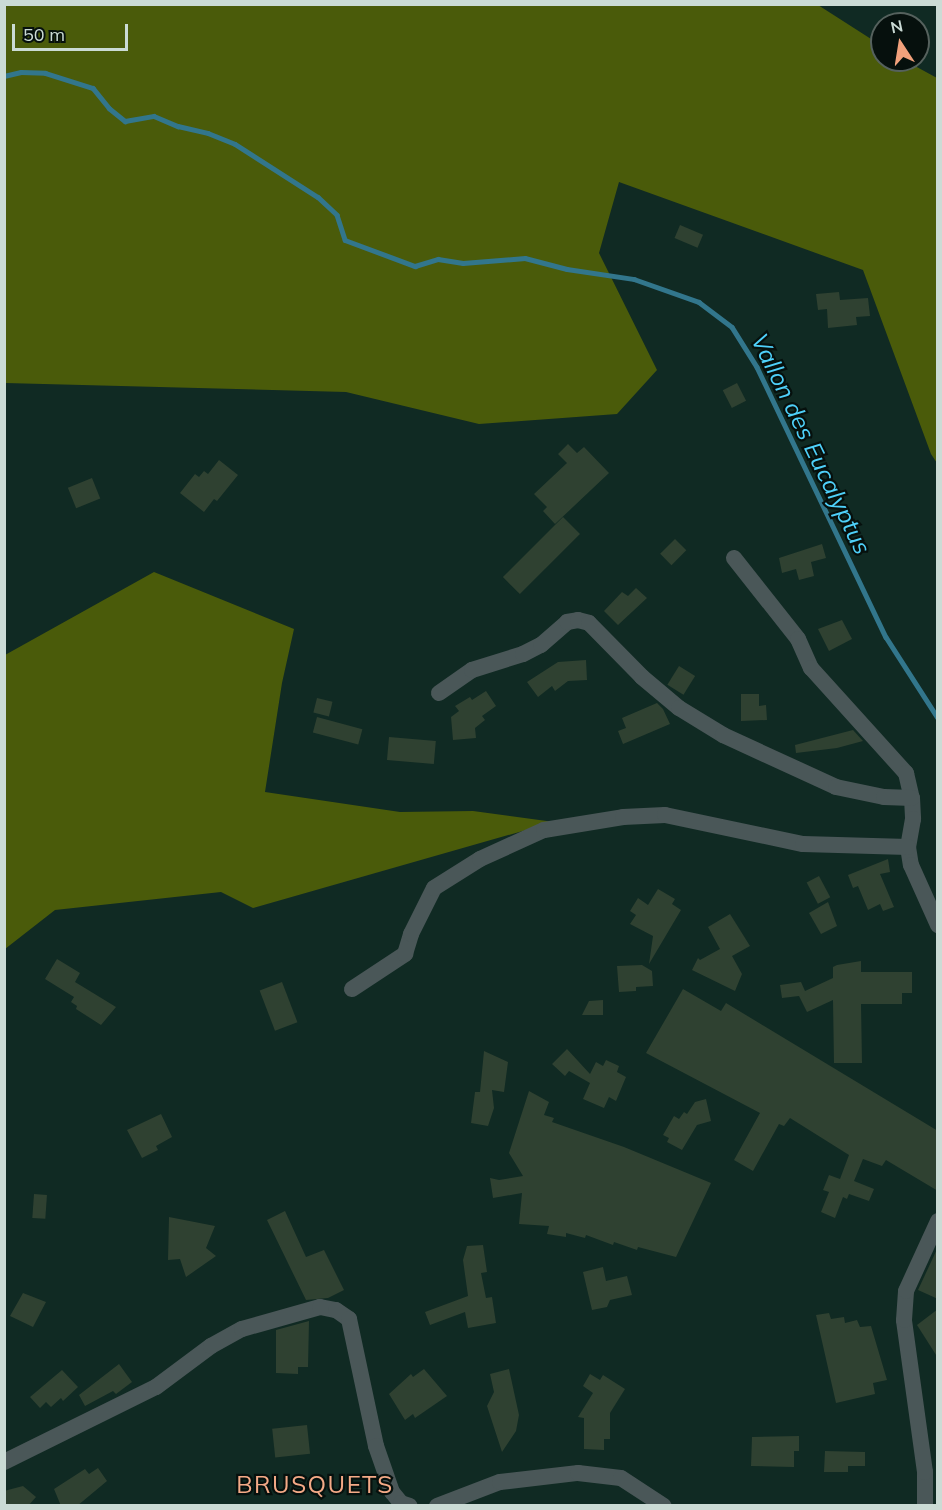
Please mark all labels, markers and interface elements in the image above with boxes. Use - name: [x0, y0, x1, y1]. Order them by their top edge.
- scale bar: [15, 12, 130, 50]
- north arrow: [870, 12, 930, 72]
- text: N: [889, 15, 905, 37]
- text: 50 m: [23, 23, 65, 46]
- water label: Vallon des Eucalyptus: [745, 329, 877, 559]
- district label: BRUSQUETS: [236, 1471, 394, 1499]

